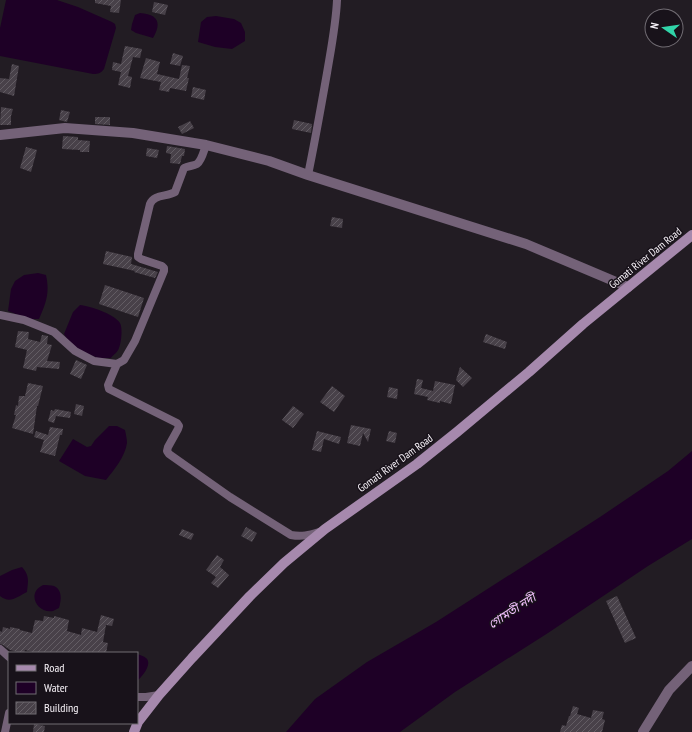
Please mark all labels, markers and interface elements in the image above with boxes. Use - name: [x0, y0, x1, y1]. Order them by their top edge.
- north arrow: [644, 8, 684, 48]
- text: N: [647, 21, 662, 30]
- street label: Gomati River Dam Road: [606, 224, 684, 292]
- street label: Gomati River Dam Road: [355, 431, 436, 495]
- water label: গোমতী নদী: [485, 588, 541, 631]
- legend: [8, 652, 138, 724]
- text: Road: [44, 660, 64, 675]
- text: Water: [44, 680, 69, 695]
- text: Building: [44, 700, 79, 715]

